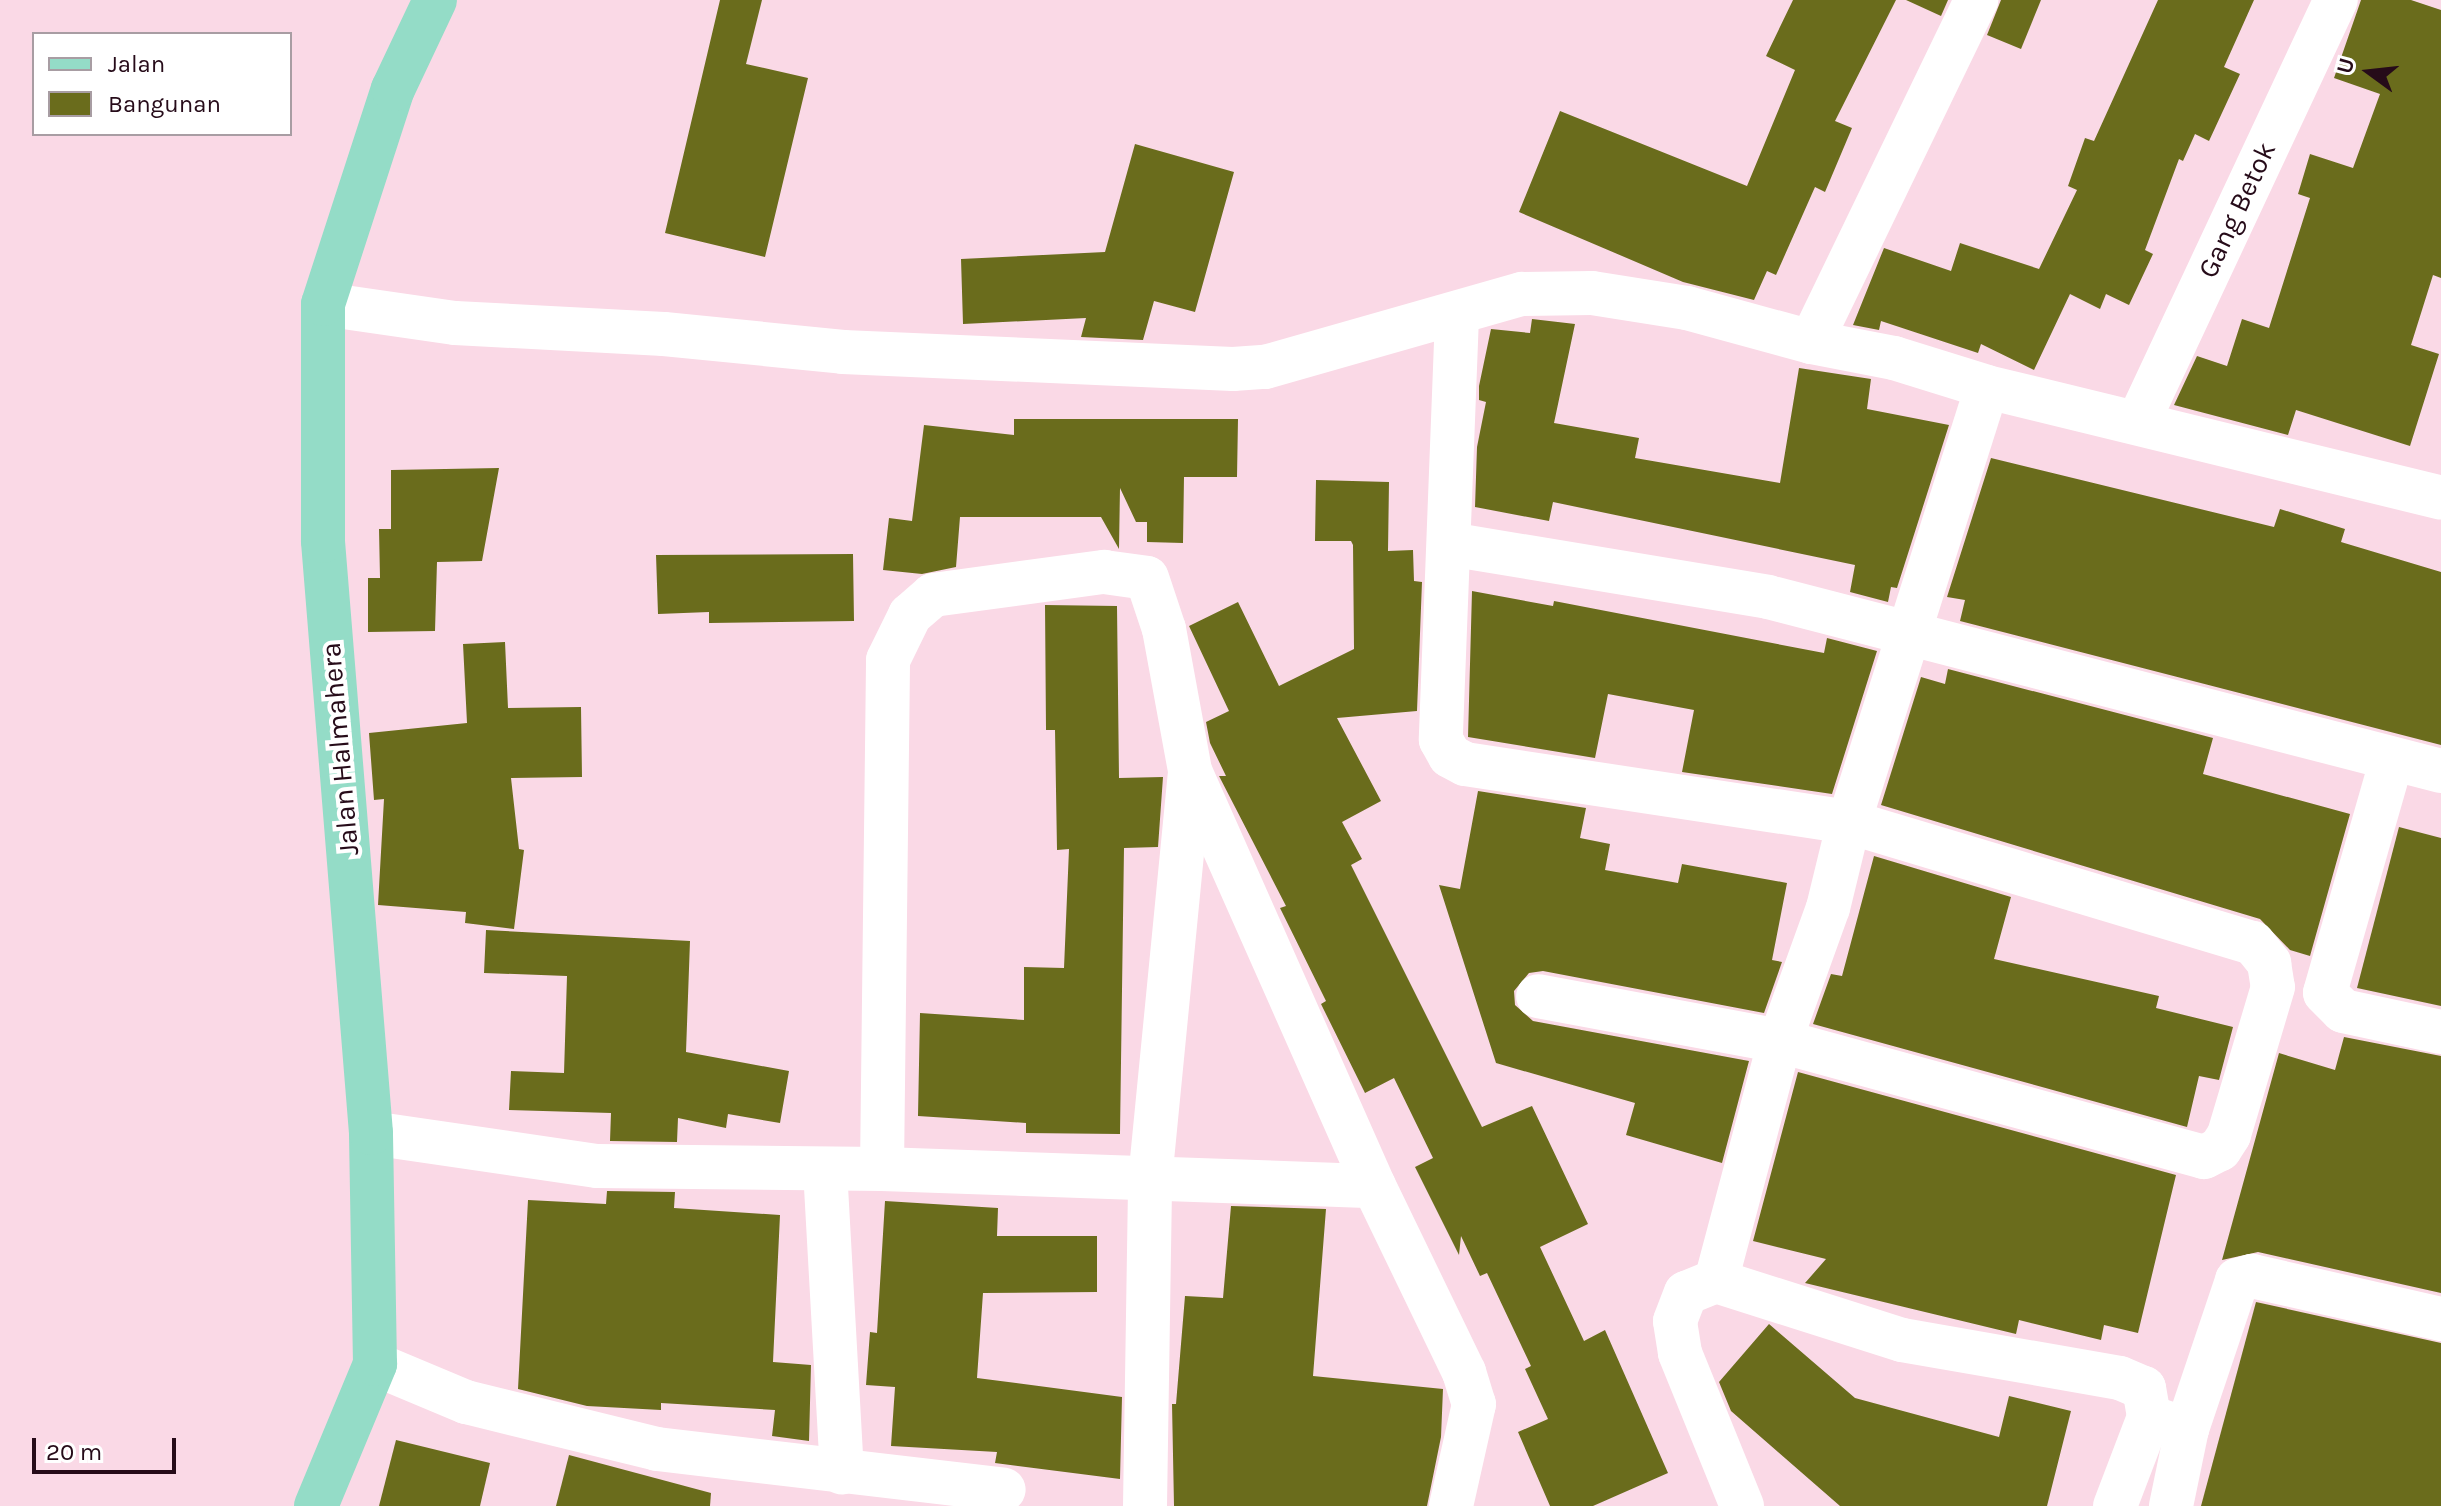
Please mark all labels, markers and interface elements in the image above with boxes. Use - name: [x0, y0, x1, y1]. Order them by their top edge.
- legend: [32, 32, 292, 136]
- north arrow: [2329, 32, 2409, 112]
- text: Jalan: [108, 50, 165, 78]
- text: U: [2331, 55, 2360, 76]
- text: Bangunan: [108, 90, 221, 118]
- street label: Gang Betok: [2191, 137, 2283, 283]
- street label: Jalan Halmahera: [314, 641, 366, 857]
- scale bar: [36, 1422, 180, 1472]
- text: 20 m: [46, 1438, 102, 1466]

